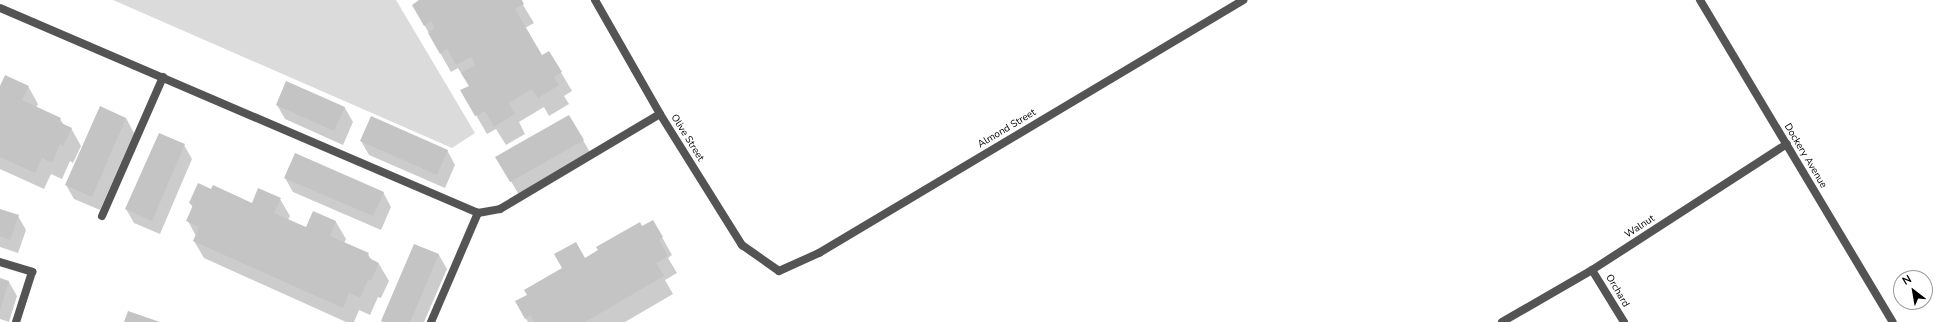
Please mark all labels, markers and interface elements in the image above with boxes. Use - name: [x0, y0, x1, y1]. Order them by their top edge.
- street label: Almond Street: [976, 107, 1038, 151]
- street label: Olive Street: [668, 112, 706, 164]
- street label: Dockery Avenue: [1781, 121, 1829, 191]
- street label: Walnut: [1623, 213, 1657, 241]
- north arrow: [1893, 270, 1933, 310]
- street label: Orchard: [1603, 272, 1631, 310]
- text: N: [1900, 272, 1914, 289]

